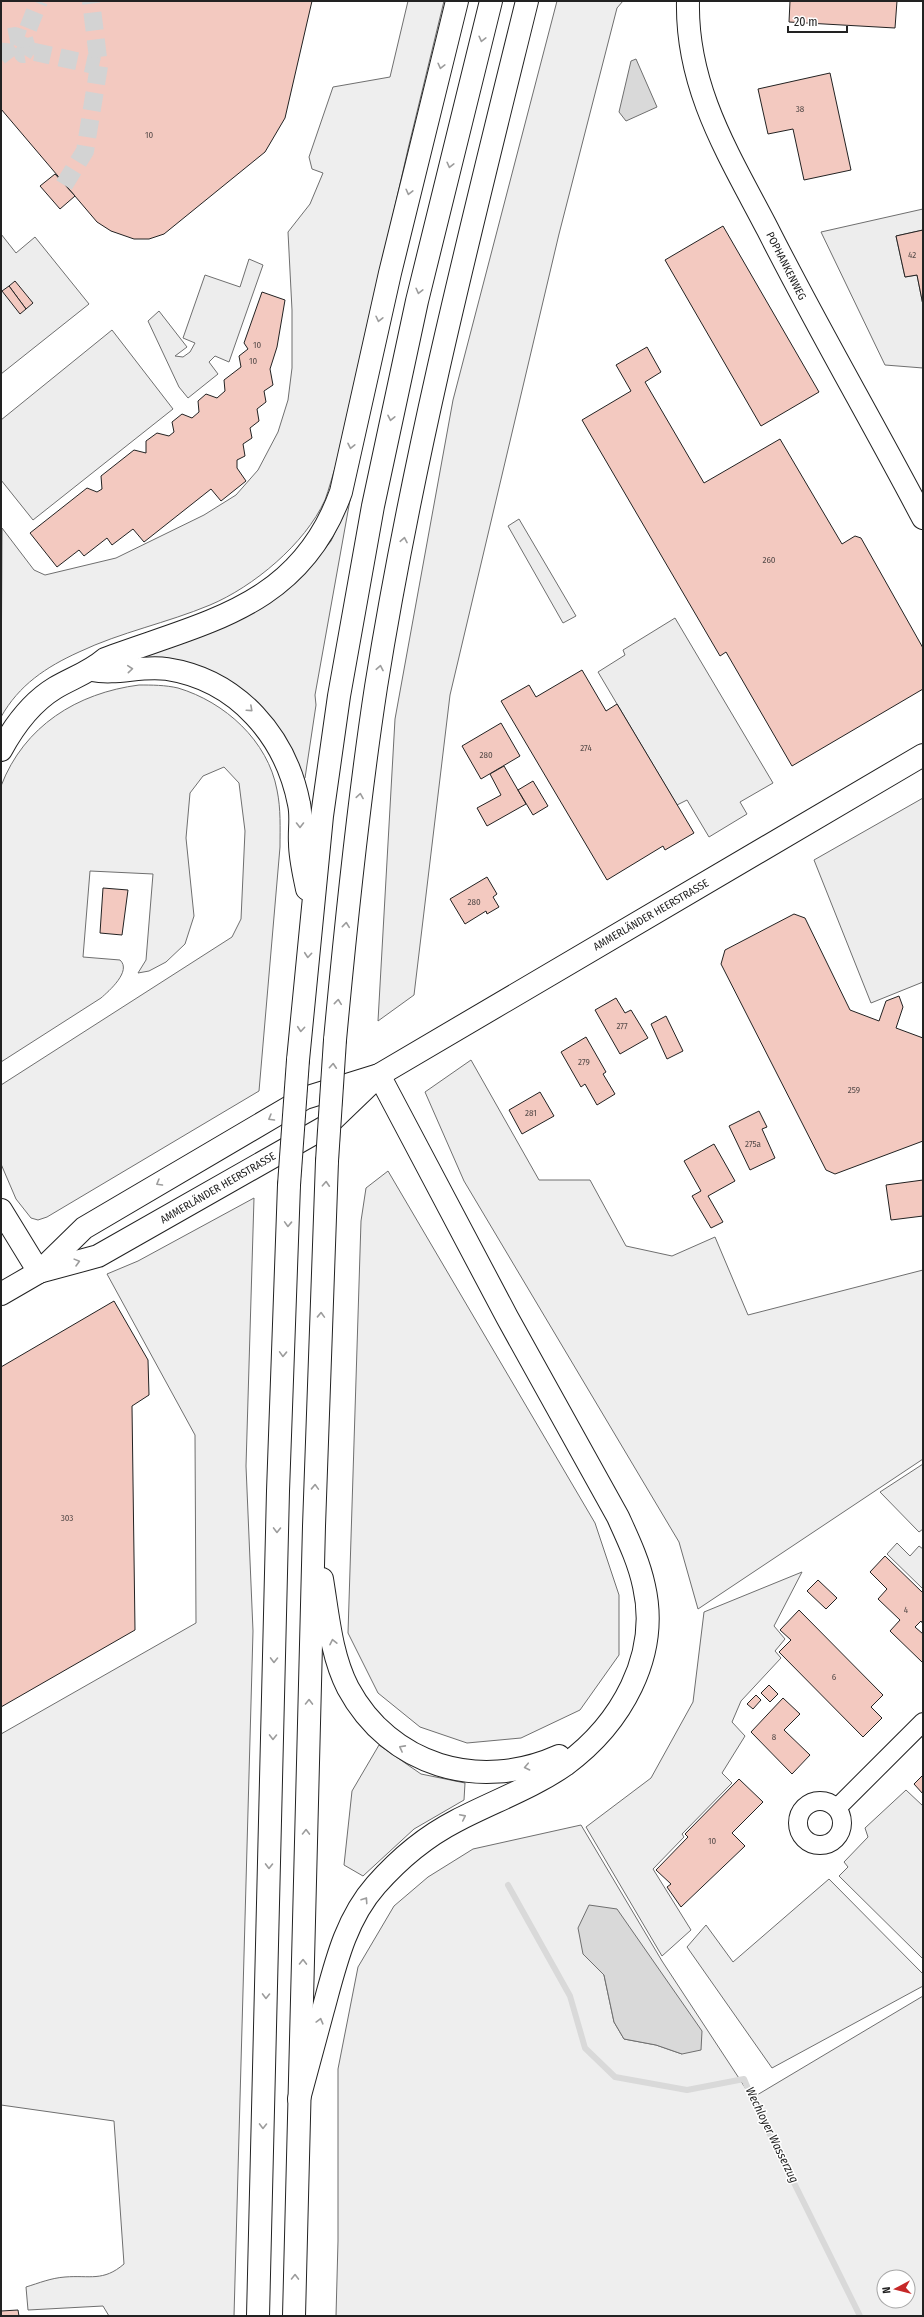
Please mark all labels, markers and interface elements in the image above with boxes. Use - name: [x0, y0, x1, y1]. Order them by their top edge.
- scale bar: [788, 8, 847, 34]
- text: 20 m: [794, 15, 818, 29]
- one-way arrow: [478, 36, 486, 42]
- one-way arrow: [437, 63, 445, 69]
- house number: 38: [796, 104, 805, 114]
- house number: 10: [145, 130, 153, 140]
- one-way arrow: [447, 162, 455, 168]
- one-way arrow: [406, 189, 414, 195]
- street label: POPHANKENWEG: [763, 230, 809, 302]
- house number: 42: [908, 250, 916, 260]
- one-way arrow: [415, 287, 424, 294]
- one-way arrow: [376, 316, 384, 322]
- house number: 10: [253, 340, 261, 350]
- house number: 10: [249, 356, 257, 366]
- one-way arrow: [388, 415, 396, 421]
- one-way arrow: [348, 443, 356, 449]
- one-way arrow: [399, 537, 408, 543]
- house number: 260: [762, 555, 776, 565]
- one-way arrow: [127, 664, 133, 673]
- one-way arrow: [375, 665, 384, 671]
- one-way arrow: [245, 705, 252, 712]
- house number: 274: [580, 743, 592, 753]
- house number: 280: [479, 750, 493, 760]
- one-way arrow: [355, 793, 364, 799]
- one-way arrow: [296, 822, 304, 828]
- street label: AMMERLÄNDER HEERSTRASSE: [591, 877, 711, 953]
- house number: 280: [467, 897, 481, 907]
- one-way arrow: [341, 922, 350, 928]
- one-way arrow: [303, 952, 312, 958]
- one-way arrow: [334, 999, 343, 1005]
- house number: 277: [616, 1021, 628, 1031]
- one-way arrow: [297, 1026, 306, 1032]
- house number: 279: [578, 1057, 590, 1067]
- one-way arrow: [329, 1063, 337, 1069]
- house number: 259: [848, 1085, 860, 1095]
- house number: 281: [525, 1108, 537, 1118]
- one-way arrow: [268, 1113, 275, 1120]
- house number: 275a: [745, 1139, 762, 1149]
- street label: AMMERLÄNDER HEERSTRASSE: [158, 1150, 278, 1226]
- one-way arrow: [156, 1179, 163, 1186]
- one-way arrow: [321, 1181, 330, 1188]
- one-way arrow: [283, 1221, 292, 1227]
- one-way arrow: [73, 1258, 80, 1267]
- one-way arrow: [316, 1312, 325, 1318]
- one-way arrow: [279, 1351, 287, 1357]
- one-way arrow: [311, 1484, 319, 1490]
- house number: 303: [61, 1513, 73, 1523]
- one-way arrow: [273, 1527, 281, 1533]
- house number: 4: [904, 1605, 909, 1615]
- one-way arrow: [329, 1639, 337, 1646]
- one-way arrow: [270, 1657, 278, 1663]
- house number: 6: [832, 1672, 837, 1682]
- one-way arrow: [305, 1699, 313, 1705]
- house number: 8: [772, 1732, 777, 1742]
- one-way arrow: [268, 1734, 277, 1740]
- one-way arrow: [399, 1745, 406, 1753]
- one-way arrow: [524, 1762, 530, 1770]
- one-way arrow: [459, 1814, 467, 1822]
- one-way arrow: [302, 1829, 310, 1835]
- house number: 10: [708, 1836, 716, 1846]
- one-way arrow: [265, 1863, 274, 1869]
- one-way arrow: [360, 1897, 368, 1904]
- one-way arrow: [299, 1959, 307, 1965]
- one-way arrow: [262, 1993, 270, 1999]
- one-way arrow: [315, 2018, 324, 2025]
- water label: Wechloyer Wasserzug: [743, 2085, 801, 2185]
- one-way arrow: [259, 2123, 267, 2129]
- north arrow: [876, 2269, 916, 2309]
- one-way arrow: [291, 2274, 299, 2280]
- text: N: [880, 2286, 893, 2294]

